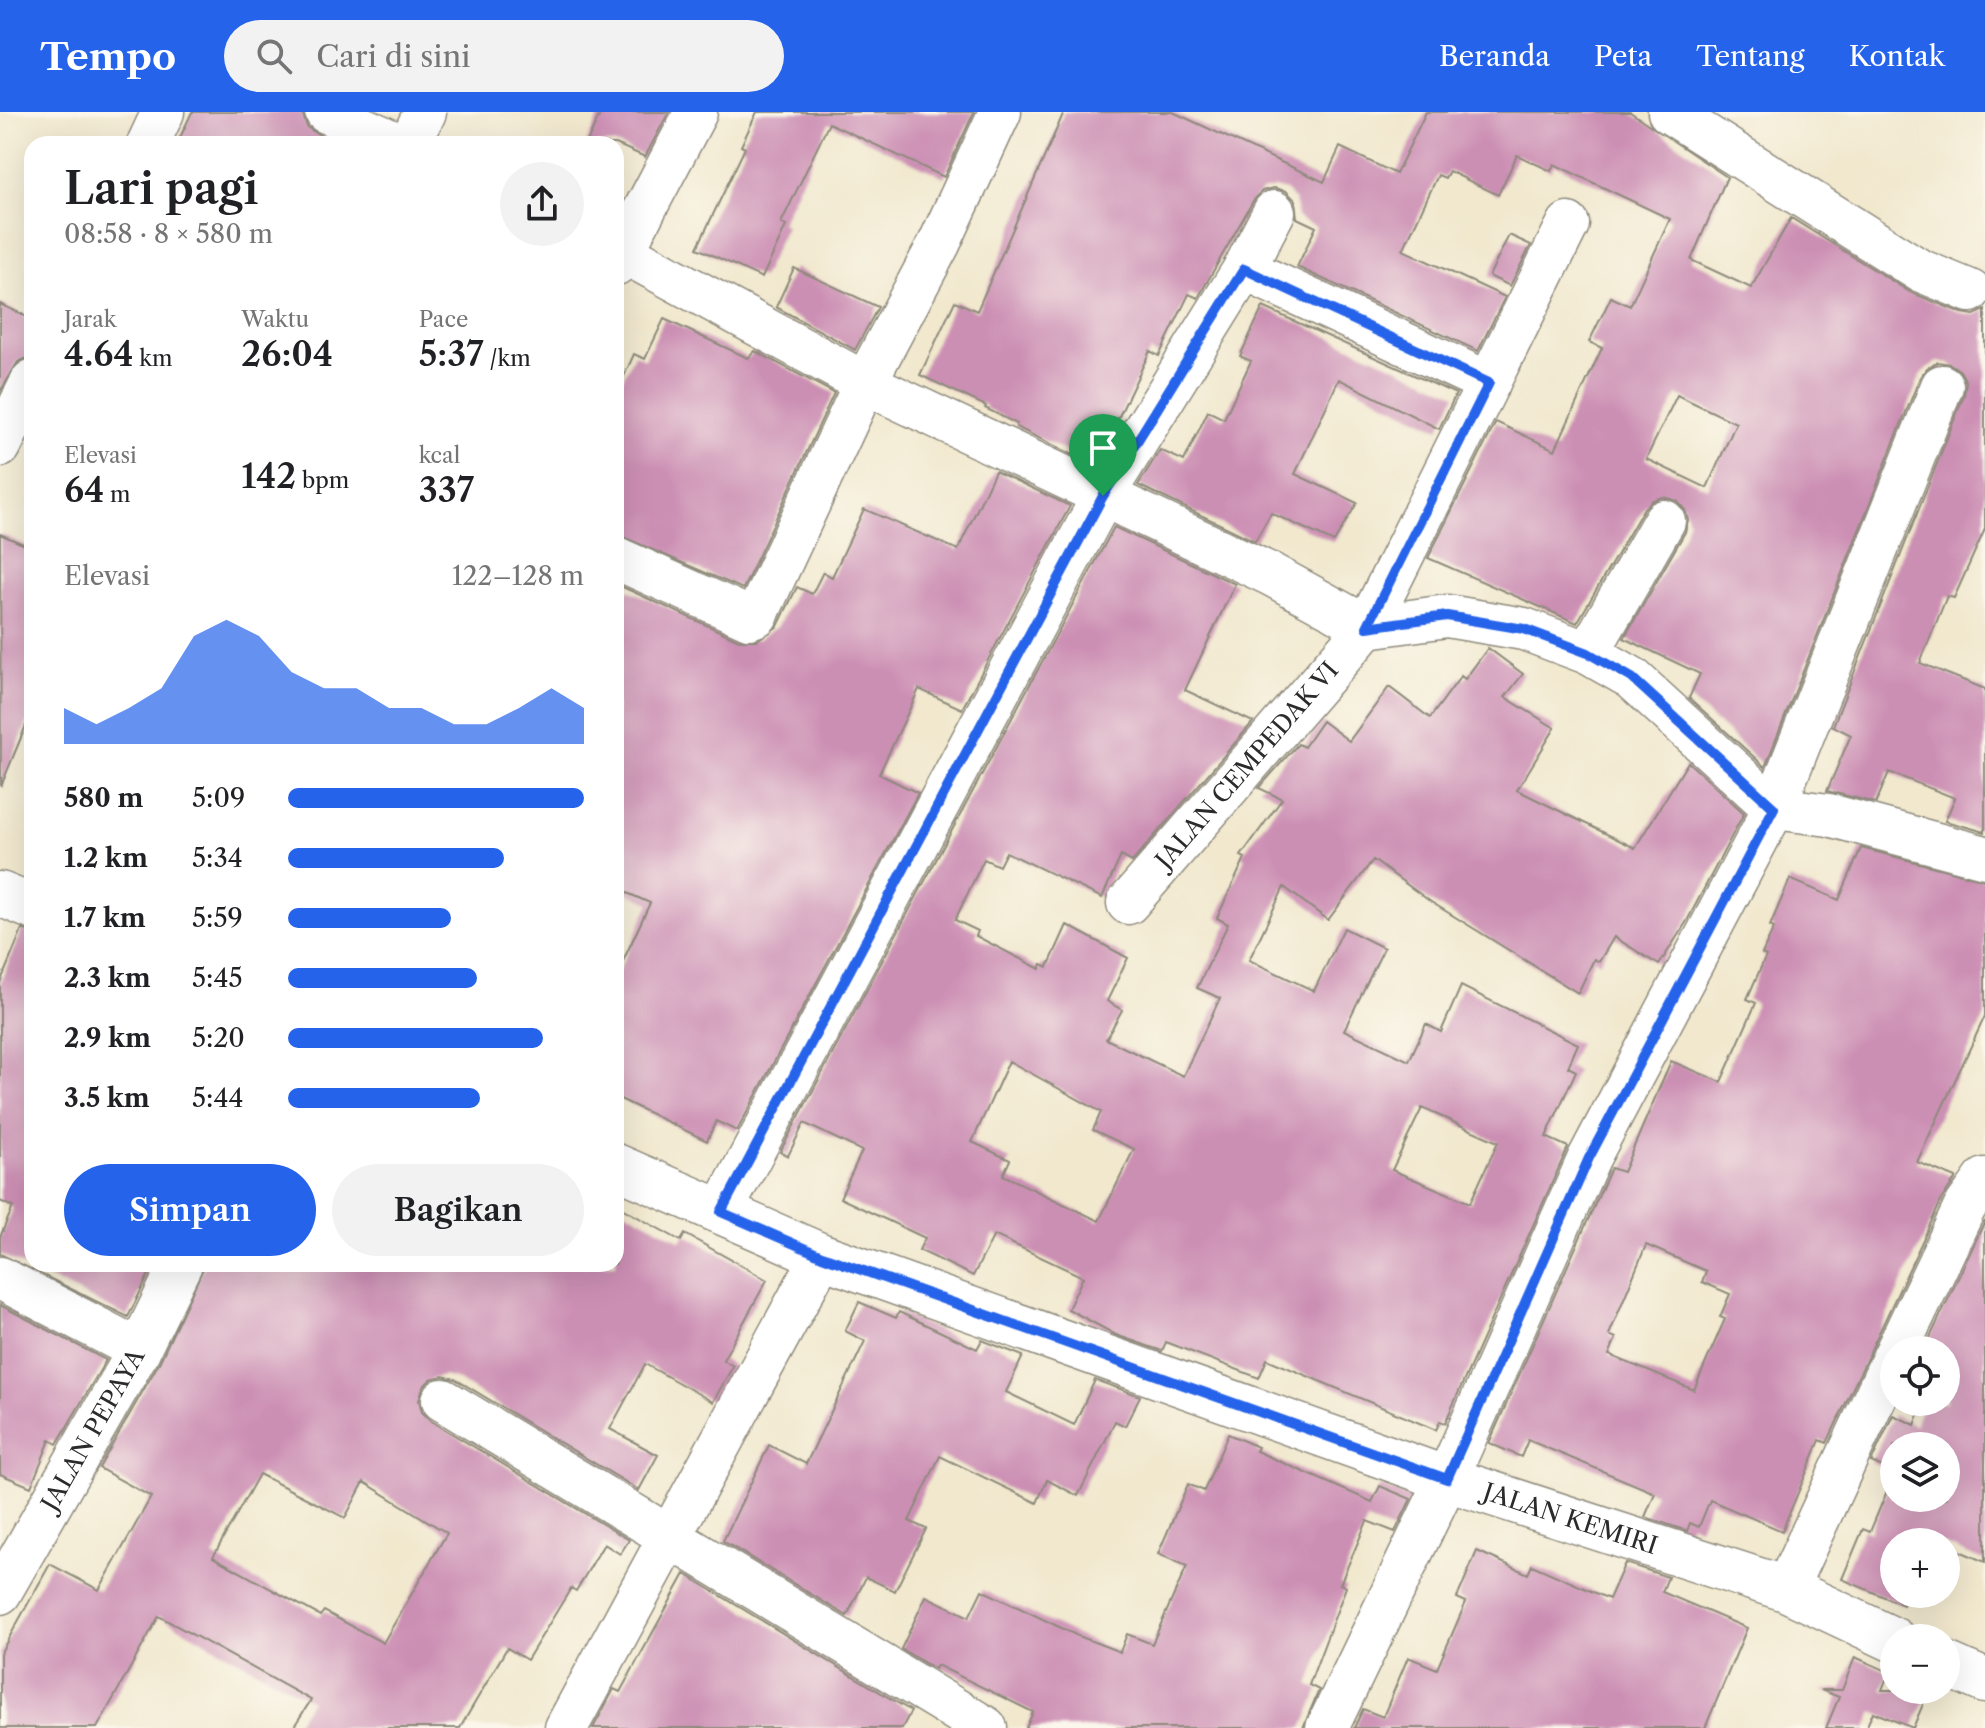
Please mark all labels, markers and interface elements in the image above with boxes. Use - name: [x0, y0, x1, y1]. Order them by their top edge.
- search box: [224, 20, 784, 92]
- text: Tempo: [40, 33, 176, 80]
- icon: search: [252, 34, 296, 78]
- text: Cari di sini: [316, 38, 470, 75]
- text: Beranda: [1439, 39, 1550, 73]
- text: Peta: [1594, 39, 1652, 73]
- text: Tentang: [1696, 39, 1805, 73]
- text: Kontak: [1849, 39, 1945, 73]
- text: Lari pagi: [64, 161, 258, 215]
- button: share: [500, 162, 584, 246]
- text: 08:58 · 8 × 580 m: [64, 218, 273, 250]
- text: Jarak: [64, 306, 117, 333]
- text: Waktu: [241, 306, 309, 333]
- text: Pace: [419, 306, 468, 333]
- text: 4.64: [64, 333, 133, 375]
- text: 26:04: [241, 333, 333, 375]
- text: 5:37: [419, 333, 484, 375]
- text: km: [133, 345, 172, 372]
- text: /km: [484, 345, 531, 372]
- pin: [1069, 414, 1137, 496]
- icon: arrive: [1081, 426, 1125, 470]
- text: Elevasi: [64, 442, 137, 469]
- text: kcal: [419, 442, 460, 469]
- text: 142: [241, 455, 296, 497]
- text: bpm: [296, 467, 349, 494]
- text: 64: [64, 469, 104, 511]
- text: 337: [419, 469, 474, 511]
- text: m: [104, 481, 131, 508]
- text: Elevasi: [64, 560, 150, 592]
- text: 122–128 m: [452, 560, 584, 592]
- street label: JALAN CEMPEDAK VI: [1147, 656, 1344, 877]
- text: 580 m: [64, 782, 143, 814]
- text: 5:09: [192, 782, 245, 814]
- text: 1.2 km: [64, 842, 148, 874]
- text: 5:34: [192, 842, 243, 874]
- text: 1.7 km: [64, 902, 146, 934]
- text: 5:59: [192, 902, 243, 934]
- text: 2.3 km: [64, 962, 151, 994]
- text: 5:45: [192, 962, 243, 994]
- text: 2.9 km: [64, 1022, 151, 1054]
- text: 5:20: [192, 1022, 245, 1054]
- text: 3.5 km: [64, 1082, 150, 1114]
- text: 5:44: [192, 1082, 243, 1114]
- button: Simpan: [64, 1164, 316, 1256]
- button: Bagikan: [332, 1164, 584, 1256]
- map controls: [1880, 1336, 1960, 1704]
- button: locate: [1880, 1336, 1960, 1416]
- street label: JALAN PEPAYA: [33, 1342, 151, 1519]
- button: layers: [1880, 1432, 1960, 1512]
- street label: JALAN KEMIRI: [1476, 1476, 1661, 1560]
- button: +: [1880, 1528, 1960, 1608]
- button: −: [1880, 1624, 1960, 1704]

